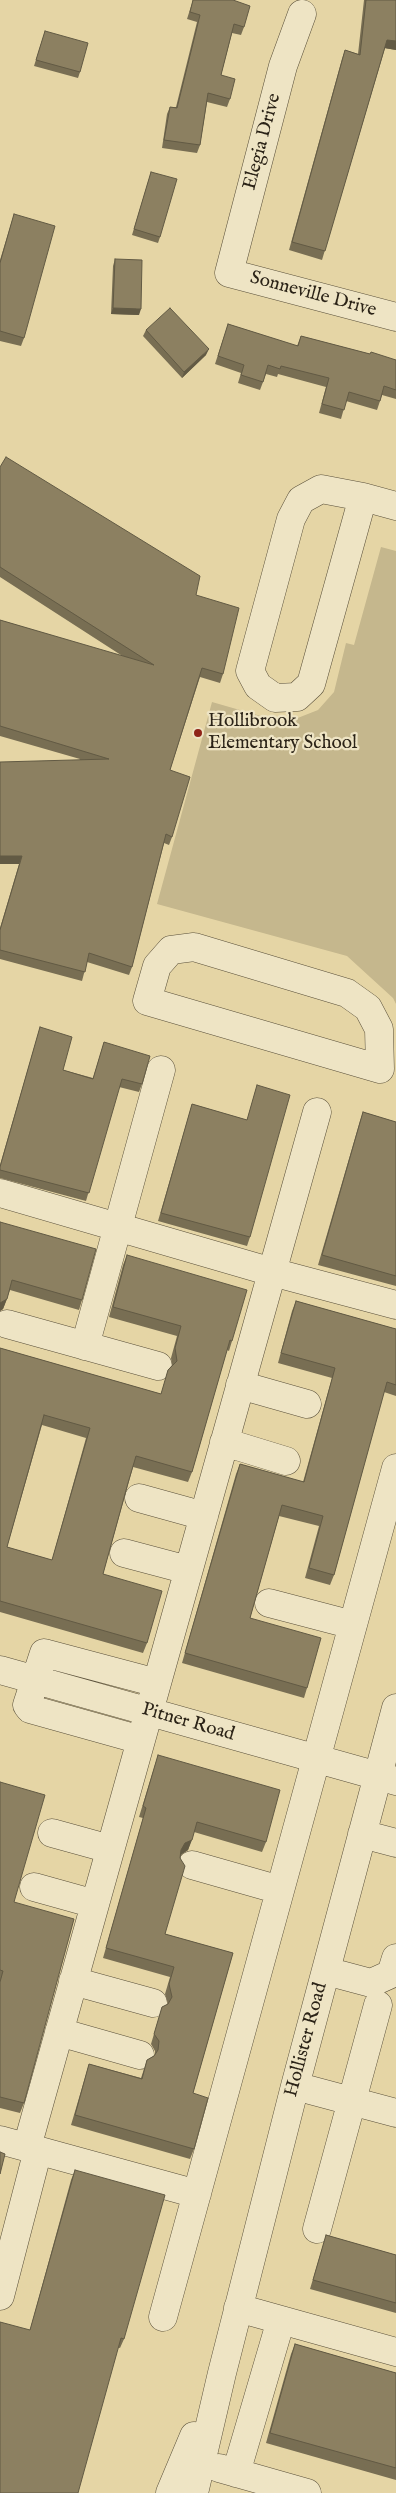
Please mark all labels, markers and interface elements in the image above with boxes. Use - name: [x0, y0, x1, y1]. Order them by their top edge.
- street label: Elegia Drive: [239, 91, 287, 193]
- street label: Sonneville Drive: [247, 267, 379, 323]
- place label: Hollibrook Elementary School: [208, 711, 357, 755]
- marker: Hollibrook Elementary School: [192, 727, 204, 739]
- street label: Pitner Road: [139, 1699, 237, 1747]
- street label: Hollister Road: [281, 1980, 333, 2100]

